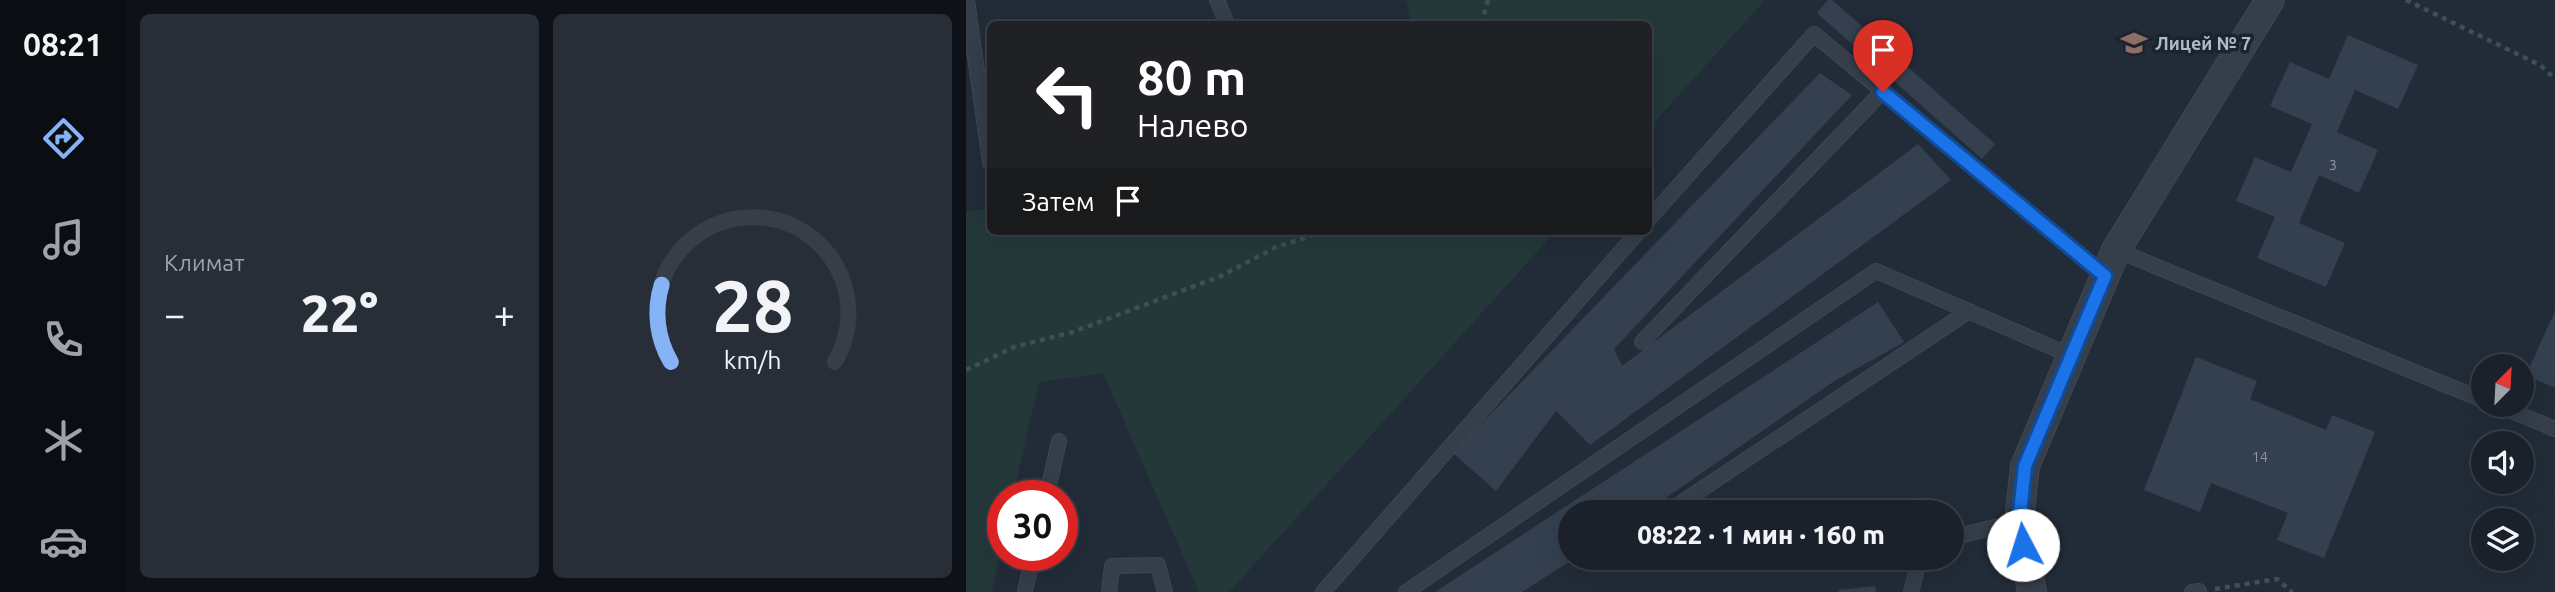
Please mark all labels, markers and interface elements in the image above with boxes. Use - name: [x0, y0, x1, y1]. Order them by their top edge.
- pin: [1853, 20, 1913, 92]
- text: 08:21: [23, 26, 103, 62]
- school or university icon: Лицей № 7: [2119, 28, 2149, 58]
- icon: arrive: [1864, 31, 1902, 69]
- place label: Лицей № 7: [2155, 33, 2251, 53]
- icon: left: [1022, 49, 1113, 140]
- text: 80 m: [1137, 49, 1246, 104]
- text: Налево: [1137, 107, 1249, 143]
- icon: directions: [39, 114, 88, 163]
- house number: 3: [2329, 157, 2337, 173]
- icon: arrive: [1109, 182, 1147, 220]
- text: Затем: [1022, 187, 1095, 216]
- icon: music: [39, 215, 88, 264]
- text: Климат: [164, 250, 244, 275]
- text: 28: [711, 264, 794, 346]
- text: 22°: [301, 284, 378, 342]
- text: −: [164, 293, 185, 335]
- text: +: [494, 293, 515, 335]
- icon: phone: [39, 315, 88, 364]
- text: km/h: [724, 346, 781, 374]
- north arrow: [2471, 354, 2534, 416]
- map controls: [2471, 354, 2534, 571]
- icon: climate: [39, 416, 88, 465]
- button: sound: [2471, 431, 2534, 494]
- house number: 14: [2252, 449, 2268, 465]
- speed limit sign: 30: [987, 480, 1078, 571]
- position arrow: [1986, 508, 2060, 582]
- button: layers: [2471, 508, 2534, 571]
- icon: car: [39, 517, 88, 566]
- text: 08:22 · 1 мин · 160 m: [1637, 520, 1885, 549]

